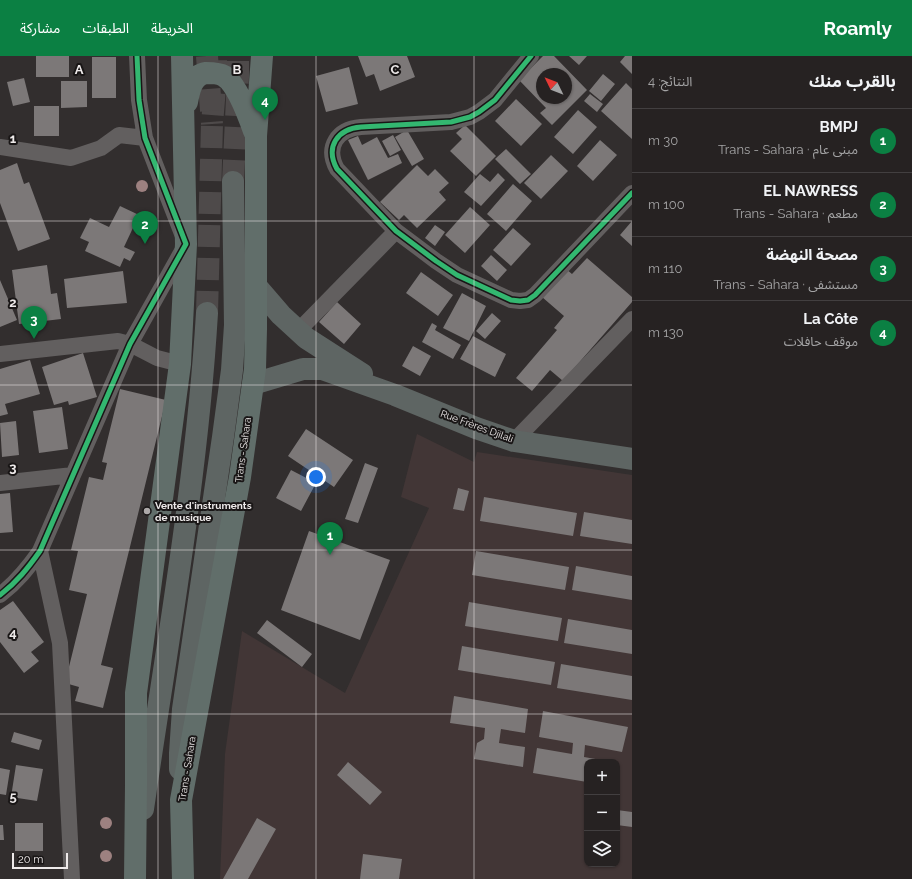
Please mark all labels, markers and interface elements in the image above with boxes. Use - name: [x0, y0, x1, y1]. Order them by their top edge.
- text: Roamly: [824, 17, 892, 39]
- text: مشاركة: [20, 20, 60, 36]
- text: الطبقات: [82, 20, 129, 36]
- text: الخريطة: [151, 20, 193, 36]
- text: A: [75, 62, 84, 77]
- text: B: [233, 62, 242, 77]
- text: C: [391, 62, 400, 77]
- north arrow: [536, 68, 572, 104]
- text: بالقرب منك: [809, 71, 896, 91]
- text: النتائج: 4: [648, 74, 692, 89]
- pin: 4: [252, 87, 278, 120]
- text: BMPJ: [819, 118, 858, 136]
- text: 1: [10, 131, 17, 146]
- text: 30 m: [648, 133, 678, 148]
- text: 1: [880, 133, 886, 148]
- text: مبنى عام · Trans - Sahara: [718, 142, 858, 157]
- text: EL NAWRESS: [763, 182, 858, 200]
- text: 100 m: [648, 197, 685, 212]
- text: 2: [879, 197, 887, 212]
- text: مطعم · Trans - Sahara: [733, 206, 858, 221]
- pin: 2: [132, 211, 158, 244]
- text: مصحة النهضة: [766, 246, 858, 264]
- text: 110 m: [648, 261, 682, 276]
- text: 3: [879, 261, 887, 276]
- text: مستشفى · Trans - Sahara: [714, 277, 858, 292]
- text: 2: [9, 295, 17, 310]
- pin: 3: [21, 306, 47, 339]
- text: La Côte: [803, 310, 858, 328]
- text: 130 m: [648, 325, 684, 340]
- text: 4: [879, 325, 887, 340]
- text: موقف حافلات: [784, 334, 858, 349]
- street label: Rue Frères Djilali: [439, 408, 515, 444]
- street label: Trans - Sahara: [233, 417, 253, 483]
- text: 3: [9, 460, 17, 475]
- your location: [306, 467, 326, 487]
- place label: Vente d'instruments de musique: [155, 500, 252, 523]
- marker: Vente d'instruments de musique: [142, 506, 152, 516]
- pin: 1: [317, 522, 343, 555]
- text: 4: [9, 625, 17, 640]
- street label: Trans - Sahara: [176, 736, 198, 802]
- map controls: [584, 759, 620, 867]
- button: +: [584, 759, 620, 795]
- text: 5: [9, 789, 17, 804]
- button: −: [584, 795, 620, 831]
- button: layers: [584, 831, 620, 867]
- scale bar: [12, 851, 68, 870]
- text: 20 m: [18, 853, 43, 866]

